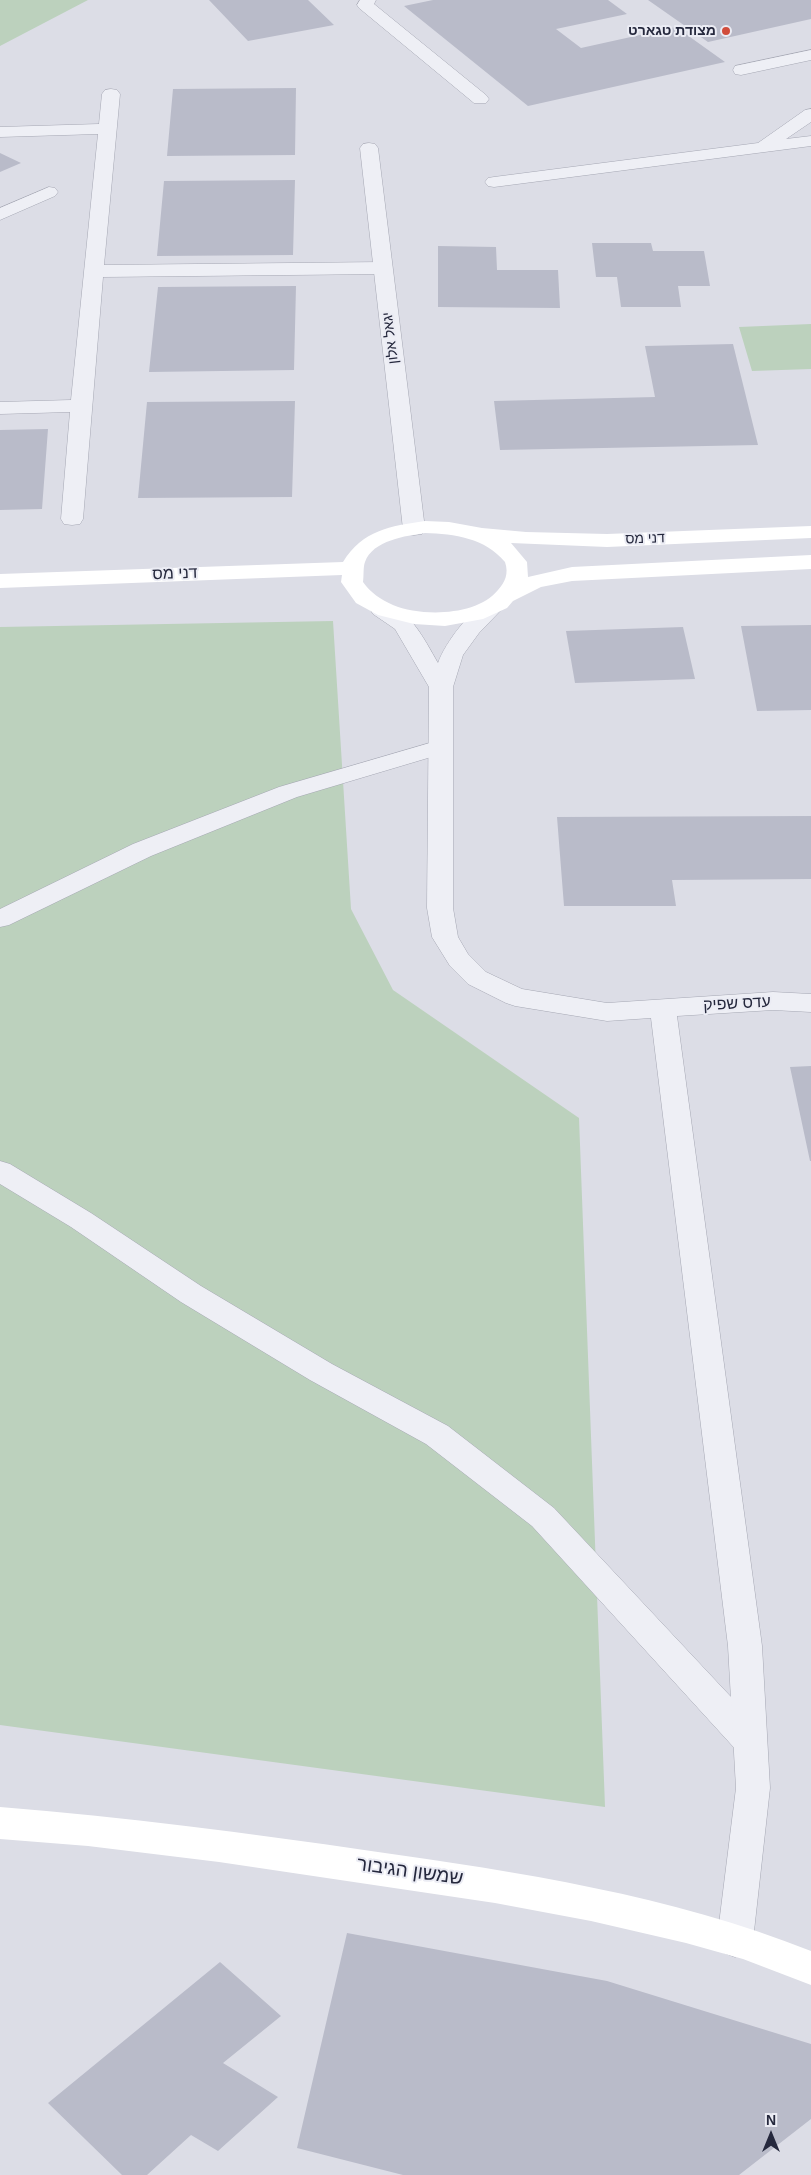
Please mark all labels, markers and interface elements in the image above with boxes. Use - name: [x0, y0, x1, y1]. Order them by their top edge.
- place label: מצודת טגארט: [628, 23, 716, 39]
- marker: מצודת טגארט: [720, 25, 732, 37]
- street label: יגאל אלון: [379, 311, 403, 365]
- street label: דני מס: [625, 530, 665, 548]
- street label: דני מס: [152, 564, 198, 584]
- street label: עדס שפיק: [703, 993, 771, 1015]
- street label: שמשון הגיבור: [356, 1853, 464, 1891]
- north arrow: [746, 2110, 796, 2160]
- text: N: [766, 2112, 776, 2128]

